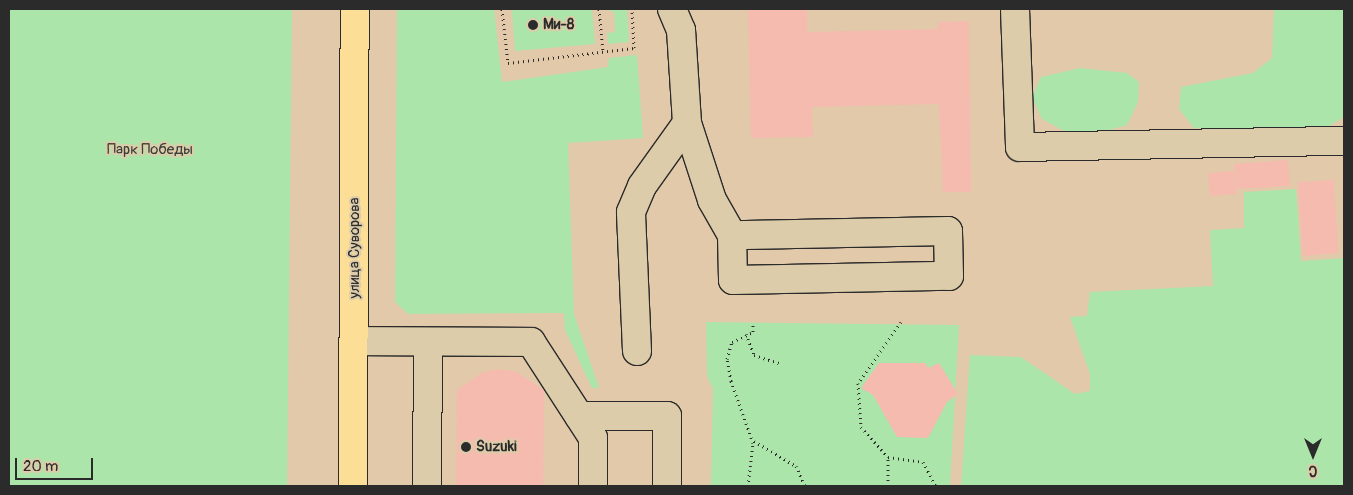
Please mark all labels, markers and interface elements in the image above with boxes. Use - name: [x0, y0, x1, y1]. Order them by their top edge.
- place label: Ми-8: [543, 16, 574, 34]
- marker: Ми-8: [527, 19, 539, 31]
- park label: Парк Победы: [107, 141, 193, 159]
- street label: улица Суворова: [346, 197, 364, 299]
- north arrow: [1288, 430, 1338, 480]
- place label: Suzuki: [476, 438, 517, 456]
- marker: Suzuki: [460, 441, 472, 453]
- scale bar: [18, 448, 95, 480]
- text: 20 m: [23, 457, 58, 476]
- text: С: [1309, 462, 1317, 479]

